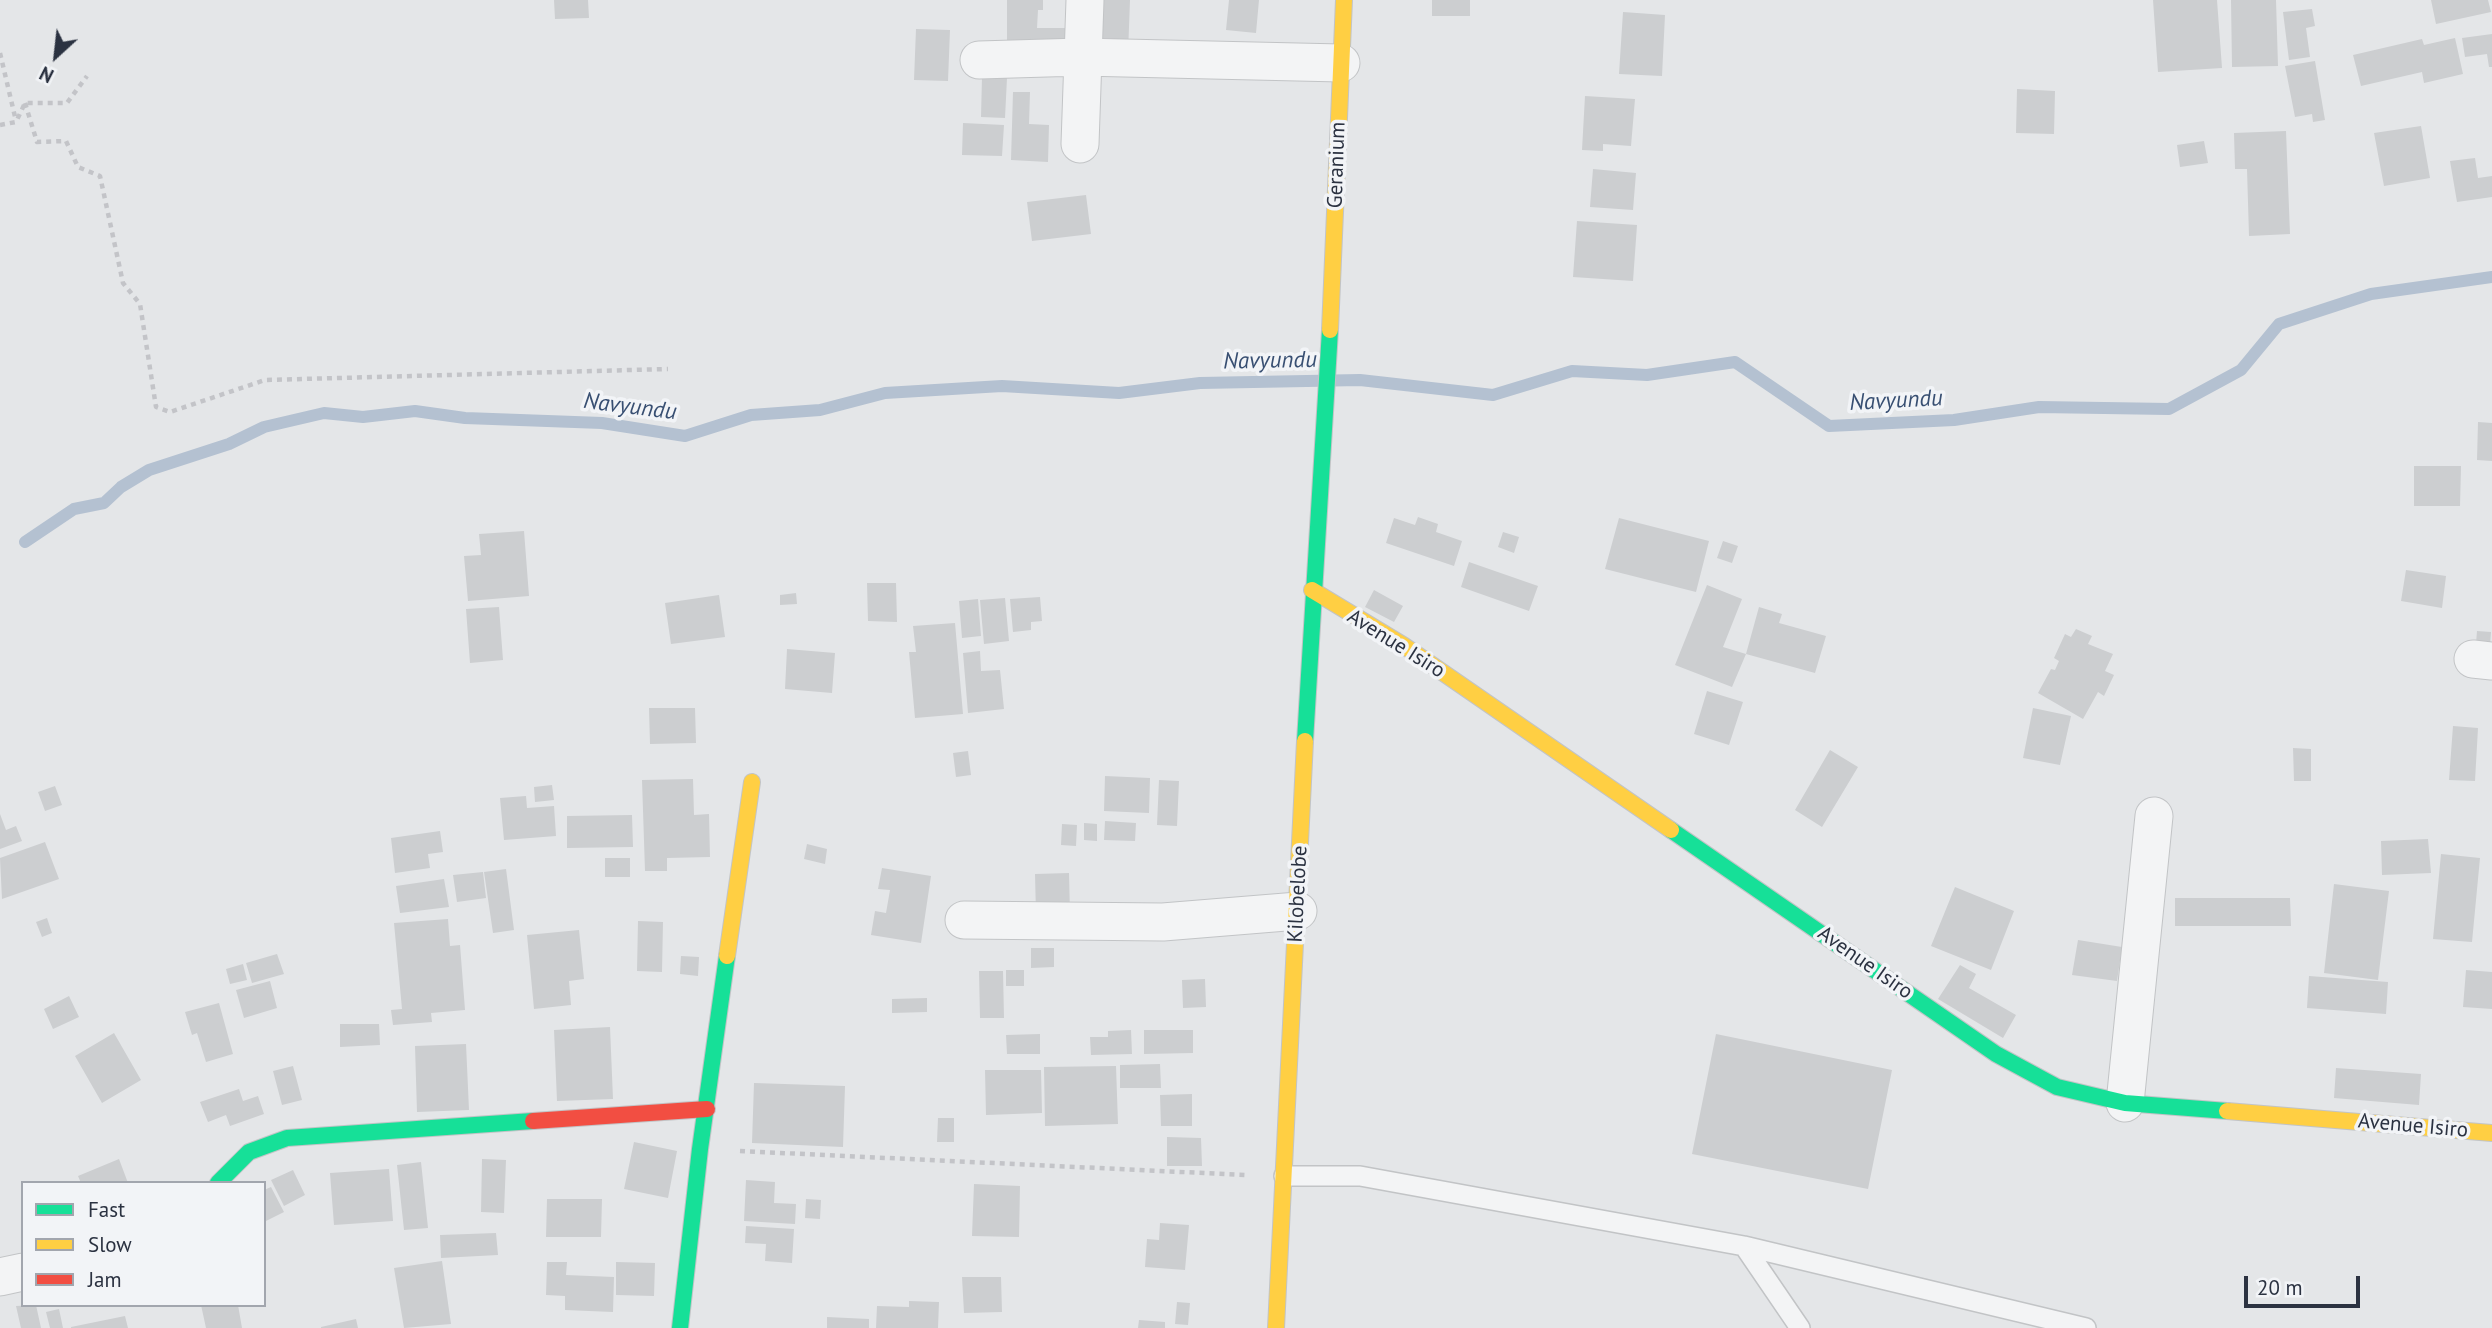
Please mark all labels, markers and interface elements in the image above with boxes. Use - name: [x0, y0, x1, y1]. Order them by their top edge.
- north arrow: [21, 21, 91, 91]
- text: N: [35, 61, 57, 88]
- street label: Geranium: [1323, 121, 1351, 209]
- water label: Navyundu: [1223, 346, 1317, 376]
- water label: Navyundu: [1849, 385, 1943, 417]
- water label: Navyundu: [582, 388, 678, 426]
- street label: Avenue Isiro: [1343, 604, 1449, 684]
- street label: Kilobelobe: [1283, 845, 1313, 943]
- street label: Avenue Isiro: [1813, 921, 1917, 1005]
- street label: Avenue Isiro: [2357, 1109, 2469, 1143]
- legend: [21, 1181, 266, 1307]
- text: Fast: [88, 1196, 125, 1223]
- text: Slow: [88, 1231, 132, 1258]
- scale bar: [2247, 1262, 2362, 1306]
- text: Jam: [88, 1266, 122, 1293]
- text: 20 m: [2257, 1274, 2303, 1301]

